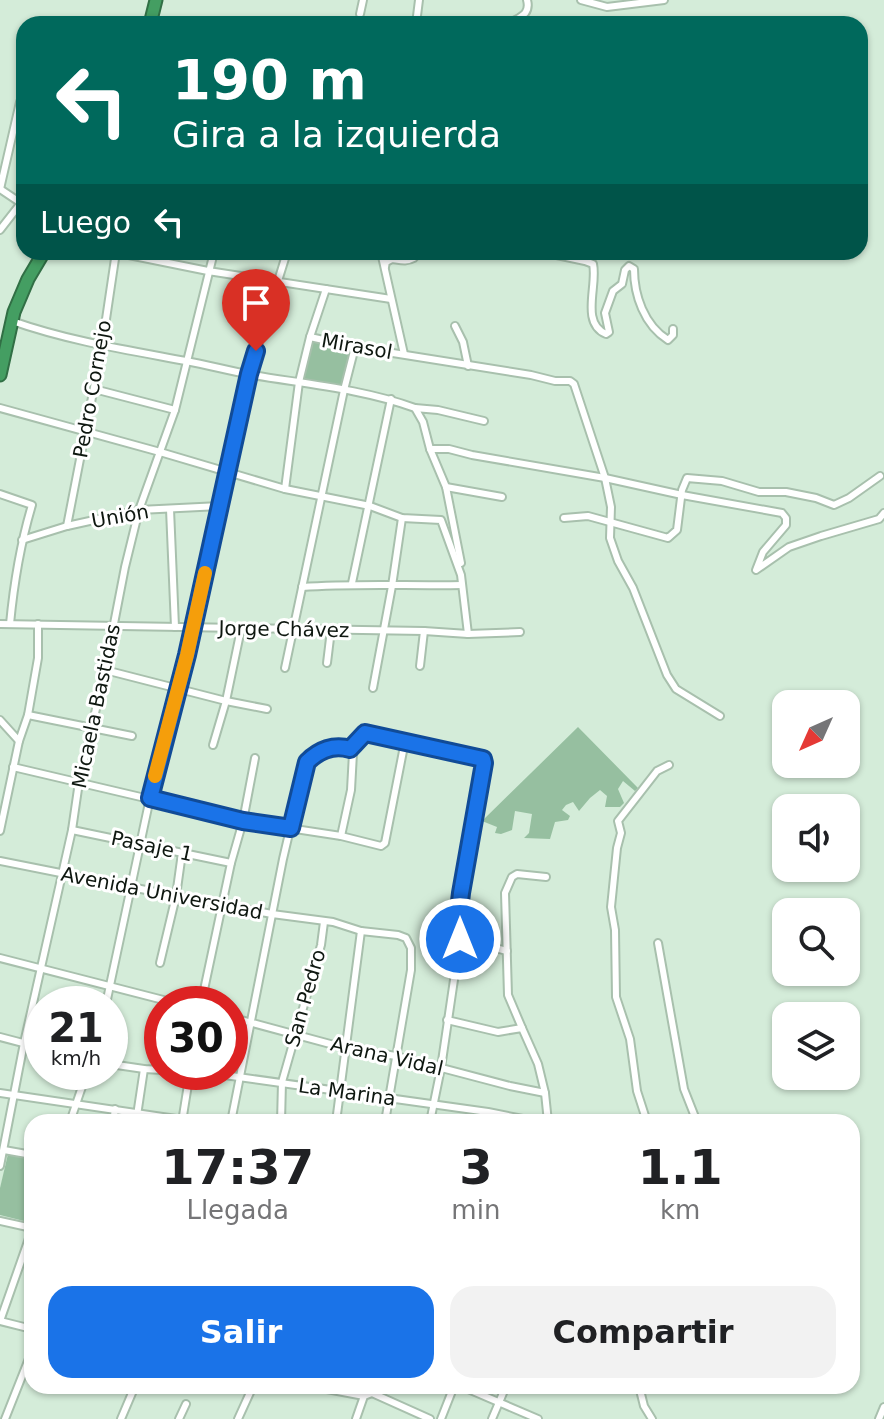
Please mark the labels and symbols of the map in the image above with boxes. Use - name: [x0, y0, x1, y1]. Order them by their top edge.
- pin: [222, 269, 290, 351]
- street label: Pedro Cornejo: [68, 318, 116, 460]
- street label: Mirasol: [320, 328, 394, 364]
- street label: Unión: [89, 499, 151, 533]
- street label: Jorge Chávez: [216, 616, 350, 642]
- street label: Micaela Bastidas: [67, 621, 125, 791]
- north arrow: [772, 690, 860, 778]
- street label: Pasaje 1: [109, 826, 195, 866]
- street label: Avenida Universidad: [59, 862, 265, 924]
- position arrow: [418, 897, 502, 981]
- street label: San Pedro: [280, 946, 330, 1050]
- speed limit sign: 30: [144, 986, 248, 1090]
- street label: Arana Vidal: [328, 1031, 446, 1081]
- street label: La Marina: [297, 1073, 397, 1111]

